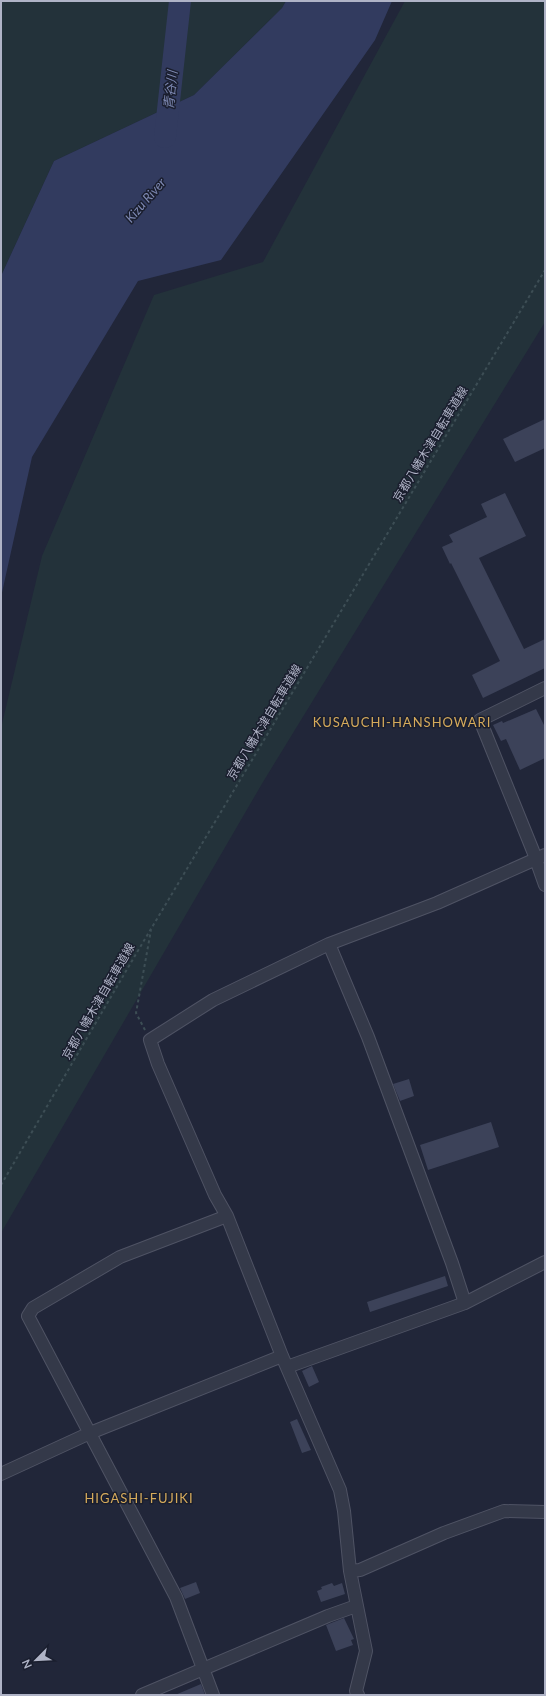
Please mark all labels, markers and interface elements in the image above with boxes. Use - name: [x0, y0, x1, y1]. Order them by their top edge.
- water label: 青谷川: [160, 68, 180, 110]
- water label: Kizu River: [121, 174, 169, 226]
- street label: 京都八幡木津自転車道線: [390, 384, 470, 504]
- street label: 京都八幡木津自転車道線: [224, 662, 304, 782]
- district label: KUSAUCHI-HANSHOWARI: [313, 714, 491, 730]
- street label: 京都八幡木津自転車道線: [59, 940, 137, 1062]
- district label: HIGASHI-FUJIKI: [84, 1490, 194, 1506]
- north arrow: [16, 1640, 56, 1680]
- text: N: [19, 1658, 34, 1671]

